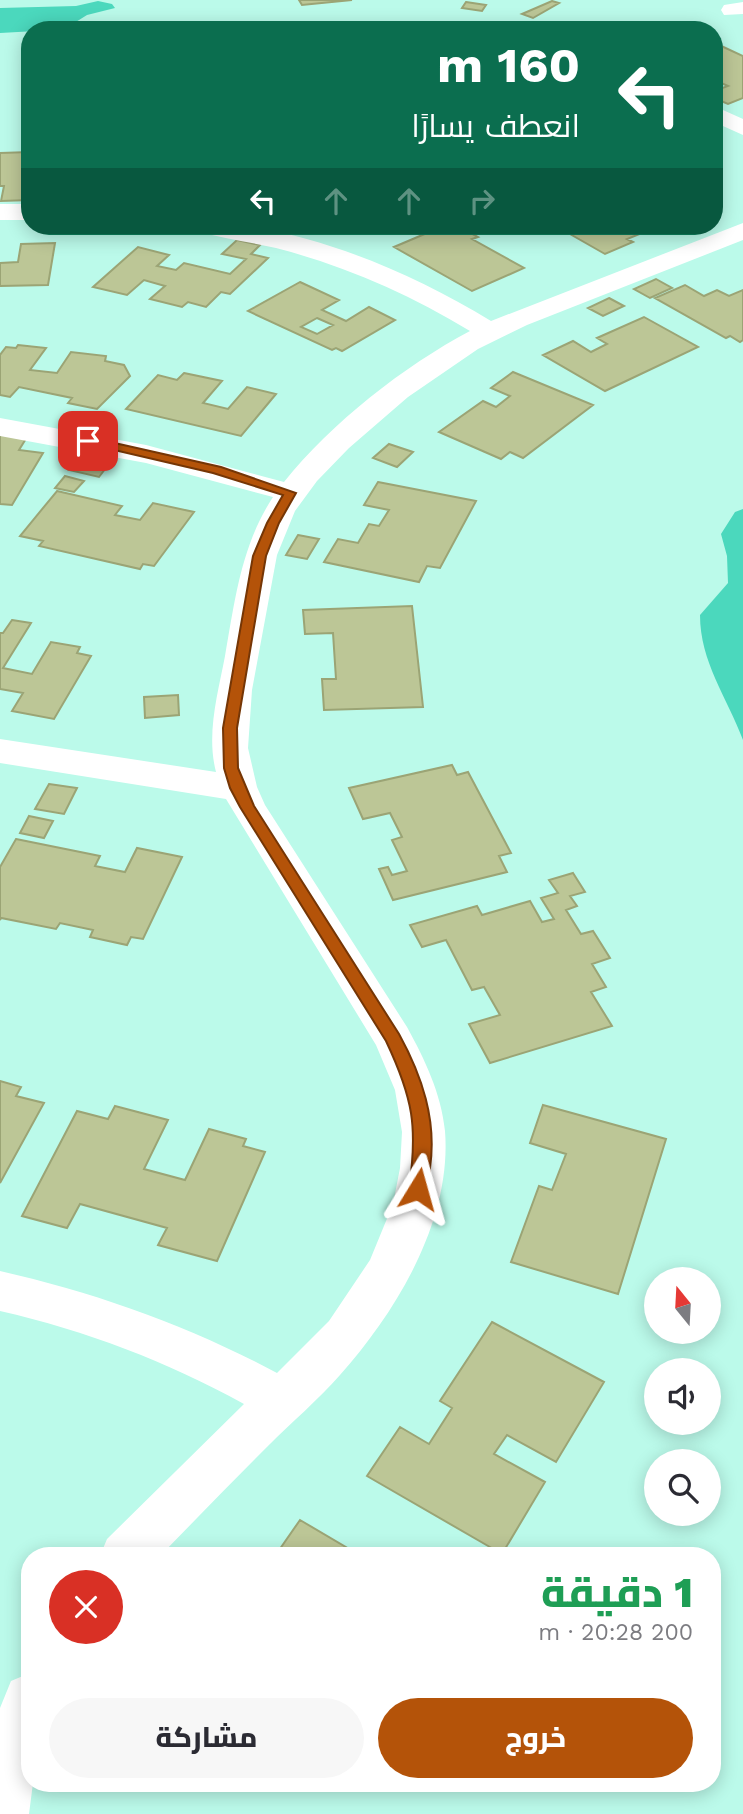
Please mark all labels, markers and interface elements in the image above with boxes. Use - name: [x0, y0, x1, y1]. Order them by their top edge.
- text: 160 m: [437, 36, 580, 94]
- icon: left: [604, 49, 695, 140]
- text: انعطف يسارًا: [411, 107, 580, 145]
- icon: left: [244, 182, 282, 220]
- icon: ahead: [317, 182, 355, 220]
- icon: ahead: [390, 182, 428, 220]
- icon: right: [463, 182, 501, 220]
- pin: [58, 411, 118, 471]
- icon: arrive: [69, 422, 107, 460]
- position arrow: [381, 1152, 455, 1226]
- north arrow: [644, 1267, 721, 1344]
- map controls: [644, 1267, 721, 1526]
- button: sound: [644, 1358, 721, 1435]
- button: search: [644, 1449, 721, 1526]
- text: 1 دقيقة: [541, 1568, 693, 1617]
- button: close: [49, 1570, 123, 1644]
- text: 200 m · 20:28: [538, 1619, 693, 1646]
- button: مشاركة: [49, 1698, 364, 1778]
- button: خروج: [378, 1698, 693, 1778]

